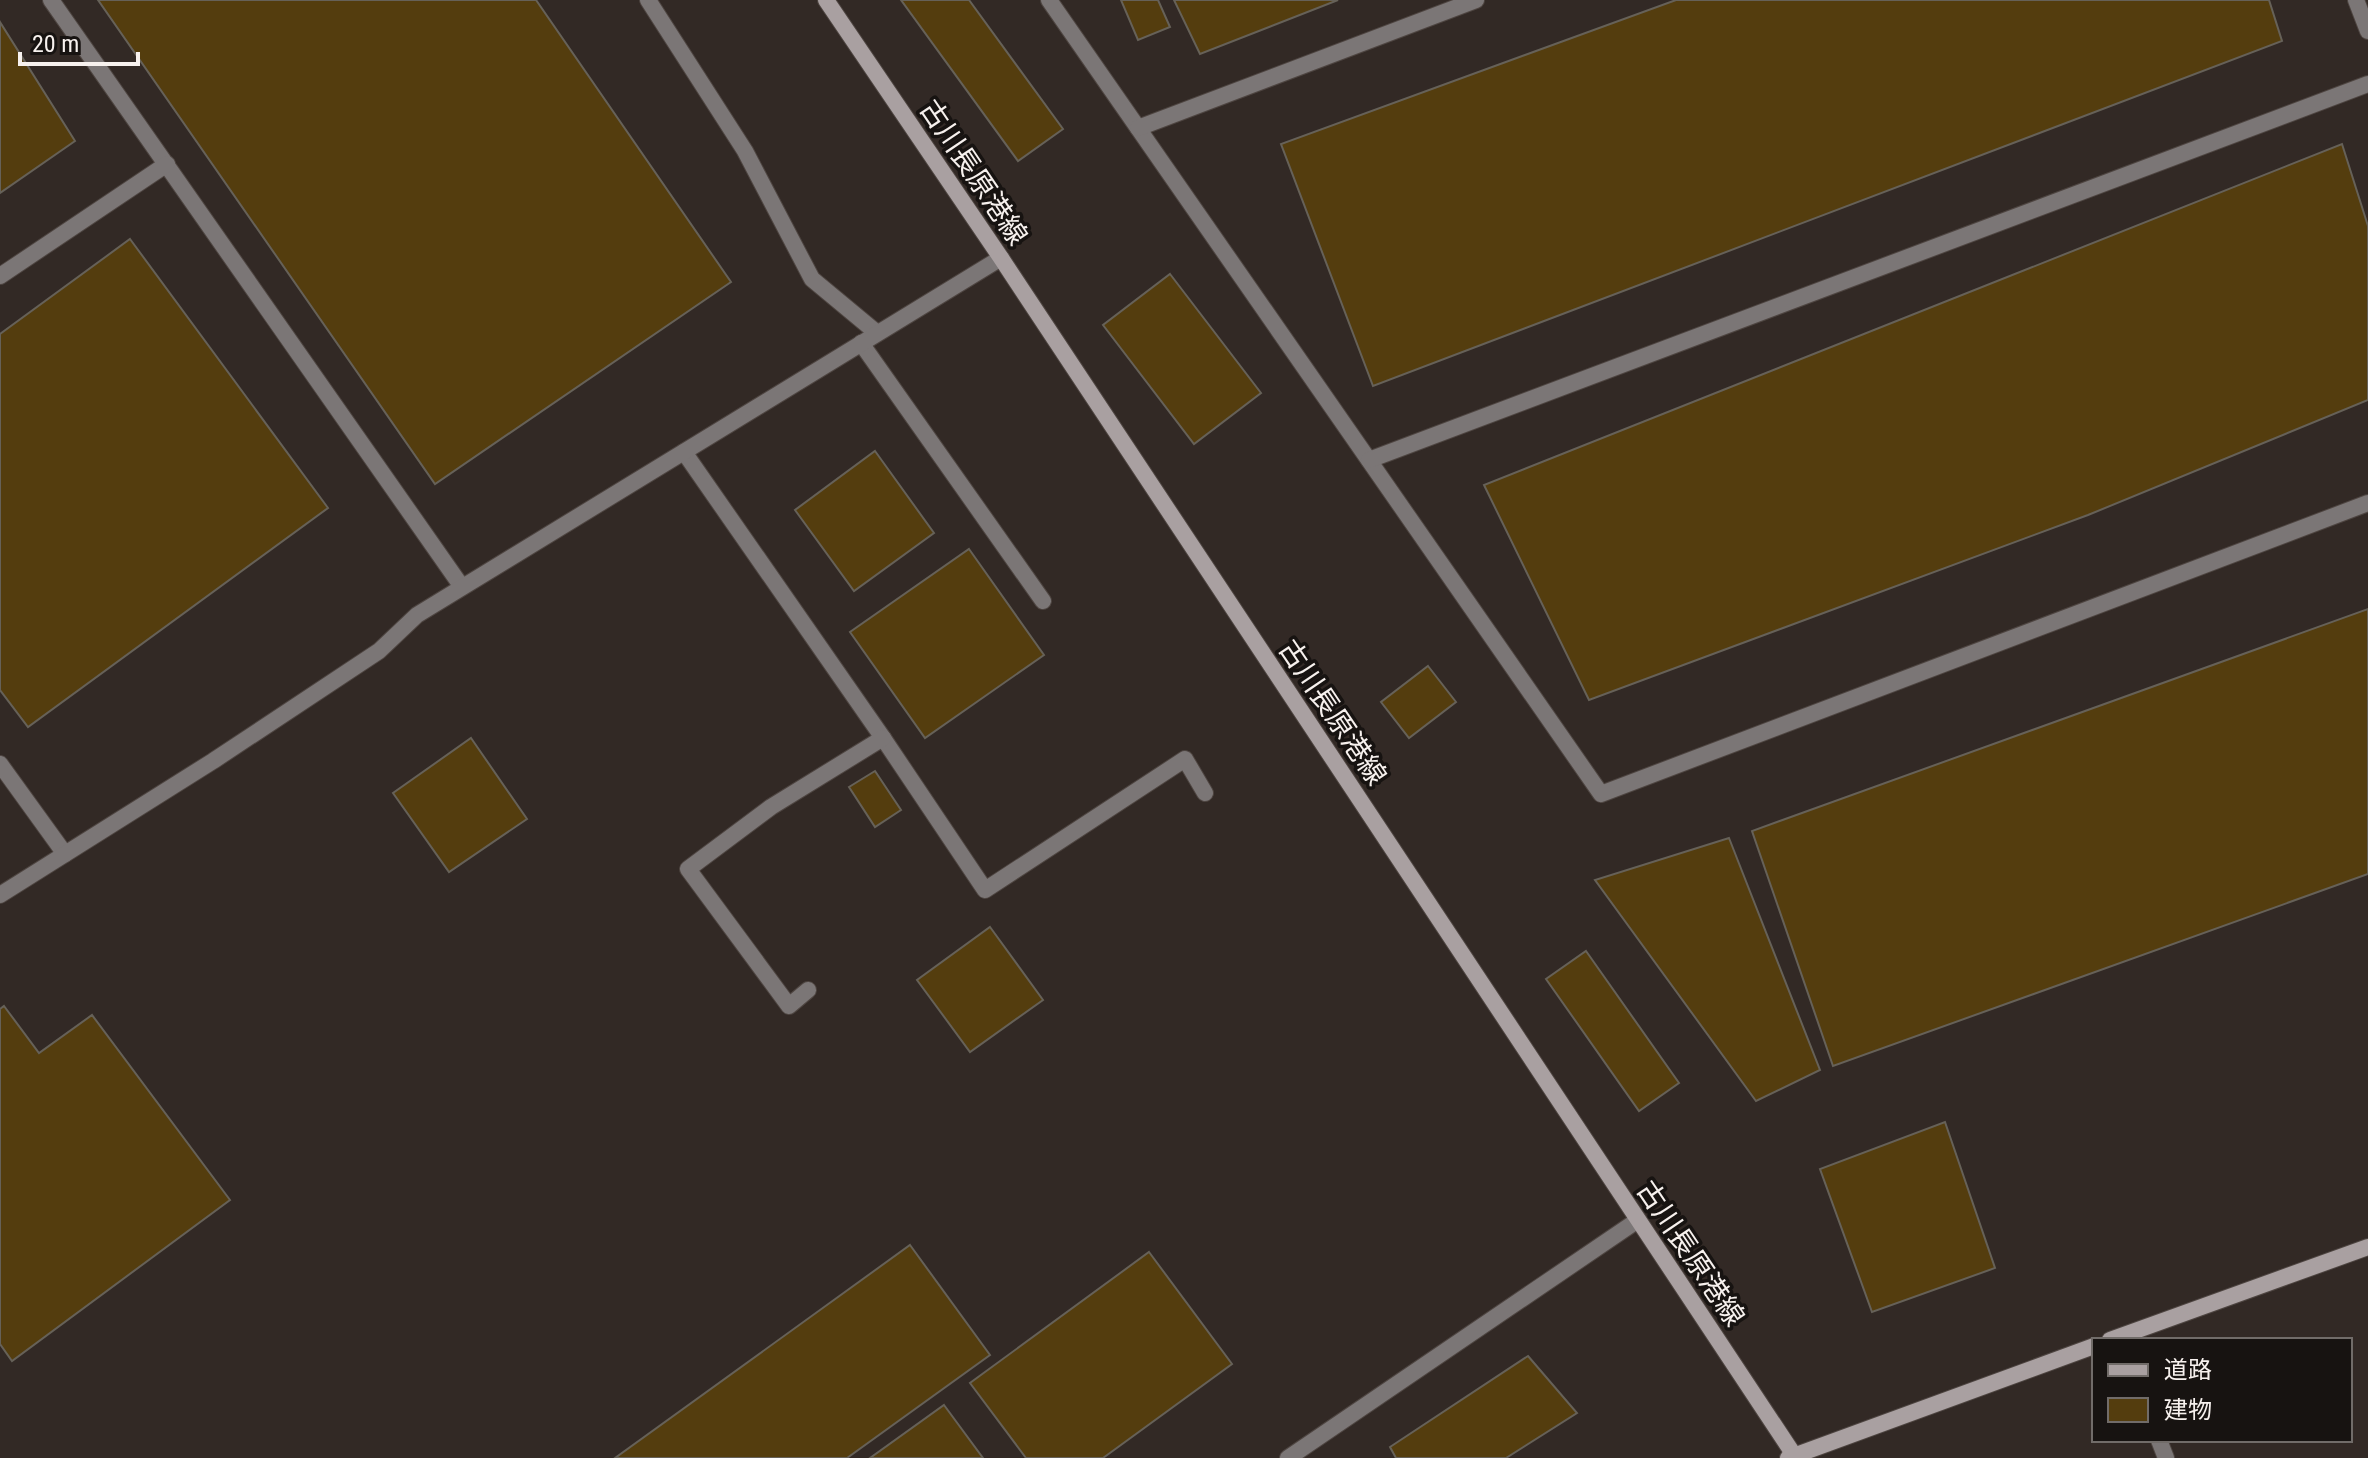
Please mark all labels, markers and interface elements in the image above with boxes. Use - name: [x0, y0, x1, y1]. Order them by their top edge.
- scale bar: [20, 16, 138, 66]
- text: 20 m: [32, 30, 79, 58]
- street label: 古川長原港線: [913, 93, 1034, 251]
- street label: 古川長原港線: [1272, 633, 1393, 791]
- street label: 古川長原港線: [1630, 1174, 1751, 1332]
- legend: [2092, 1338, 2352, 1442]
- text: 道路: [2164, 1356, 2212, 1384]
- text: 建物: [2164, 1396, 2212, 1424]

